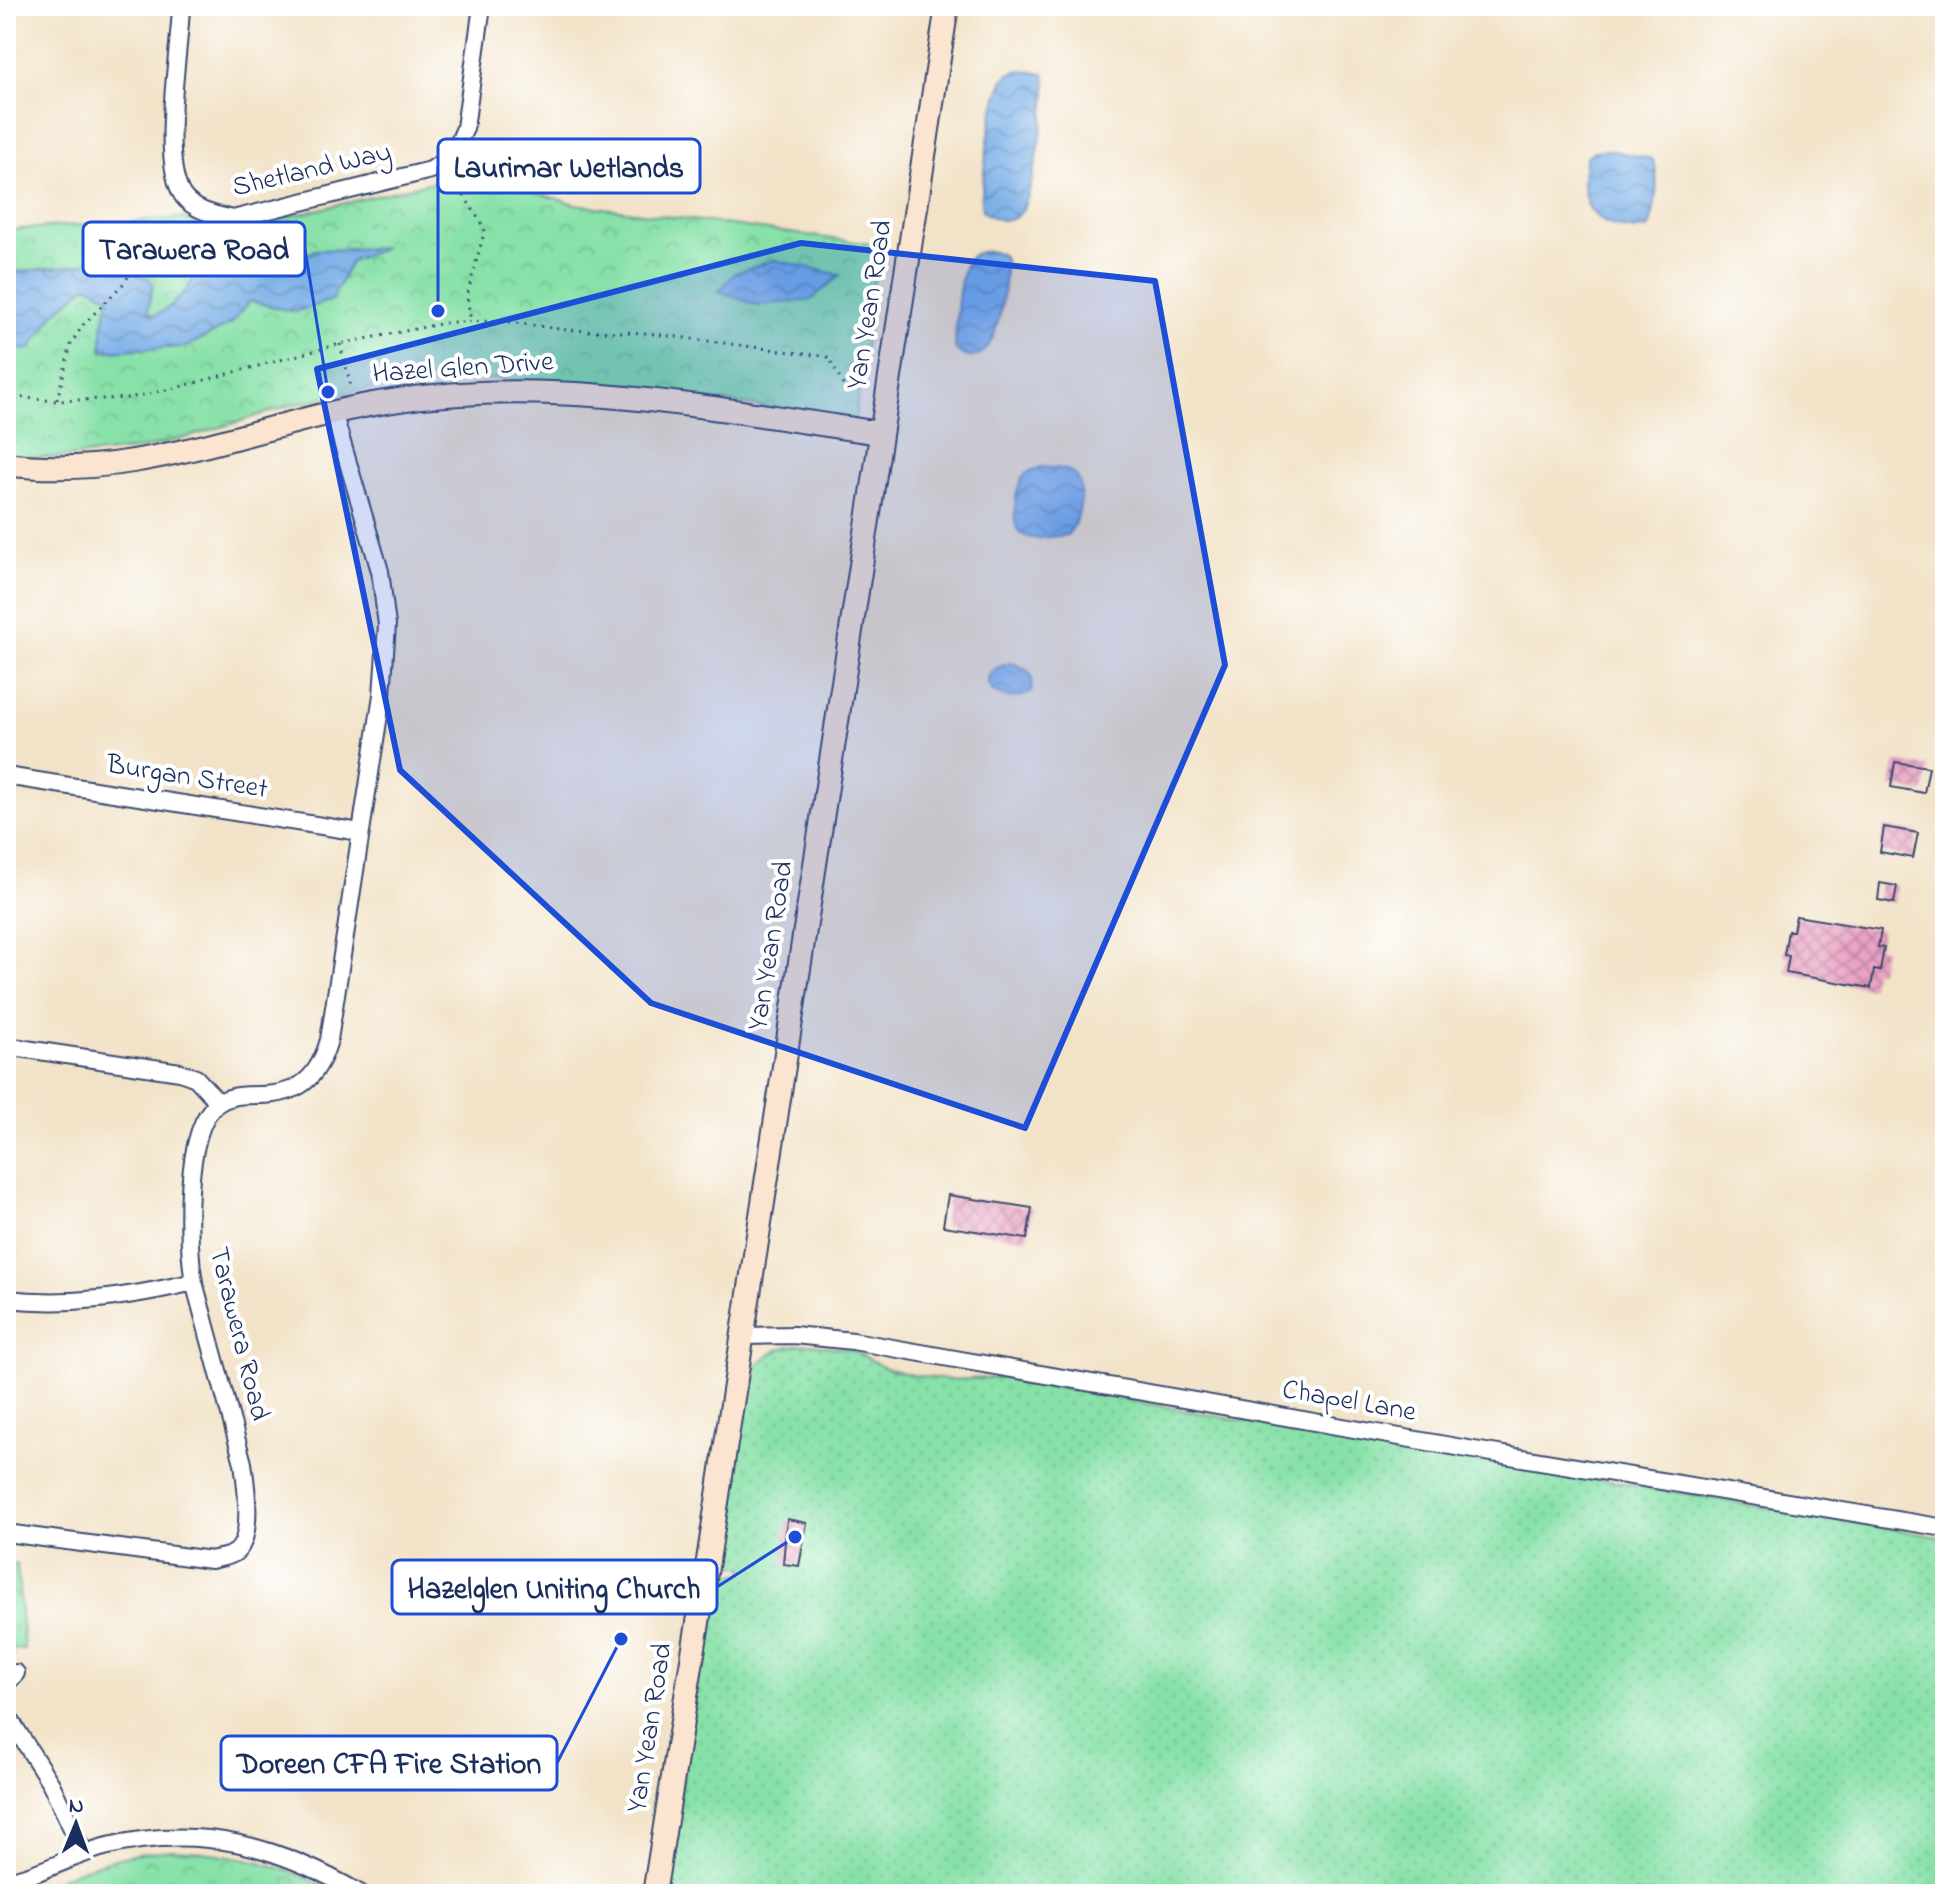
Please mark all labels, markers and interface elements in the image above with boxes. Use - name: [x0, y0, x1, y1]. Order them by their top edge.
- street label: Shetland Way: [228, 133, 396, 209]
- callout: Laurimar Wetlands: [438, 139, 700, 193]
- text: Laurimar Wetlands: [454, 148, 684, 192]
- street label: Yan Yean Road: [837, 217, 905, 393]
- callout: Tarawera Road: [83, 222, 305, 276]
- text: Tarawera Road: [99, 230, 289, 274]
- street label: Hazel Glen Drive: [371, 342, 555, 396]
- street label: Burgan Street: [103, 745, 270, 811]
- street label: Yan Yean Road: [738, 858, 806, 1034]
- street label: Tarawera Road: [197, 1243, 279, 1425]
- street label: Chapel Lane: [1279, 1370, 1420, 1434]
- callout: Hazelglen Uniting Church: [392, 1560, 717, 1614]
- text: Hazelglen Uniting Church: [408, 1569, 700, 1614]
- street label: Yan Yean Road: [617, 1640, 685, 1816]
- callout: Doreen CFA Fire Station: [221, 1736, 557, 1790]
- text: Doreen CFA Fire Station: [235, 1744, 541, 1788]
- north arrow: [36, 1784, 116, 1864]
- text: N: [69, 1791, 84, 1823]

